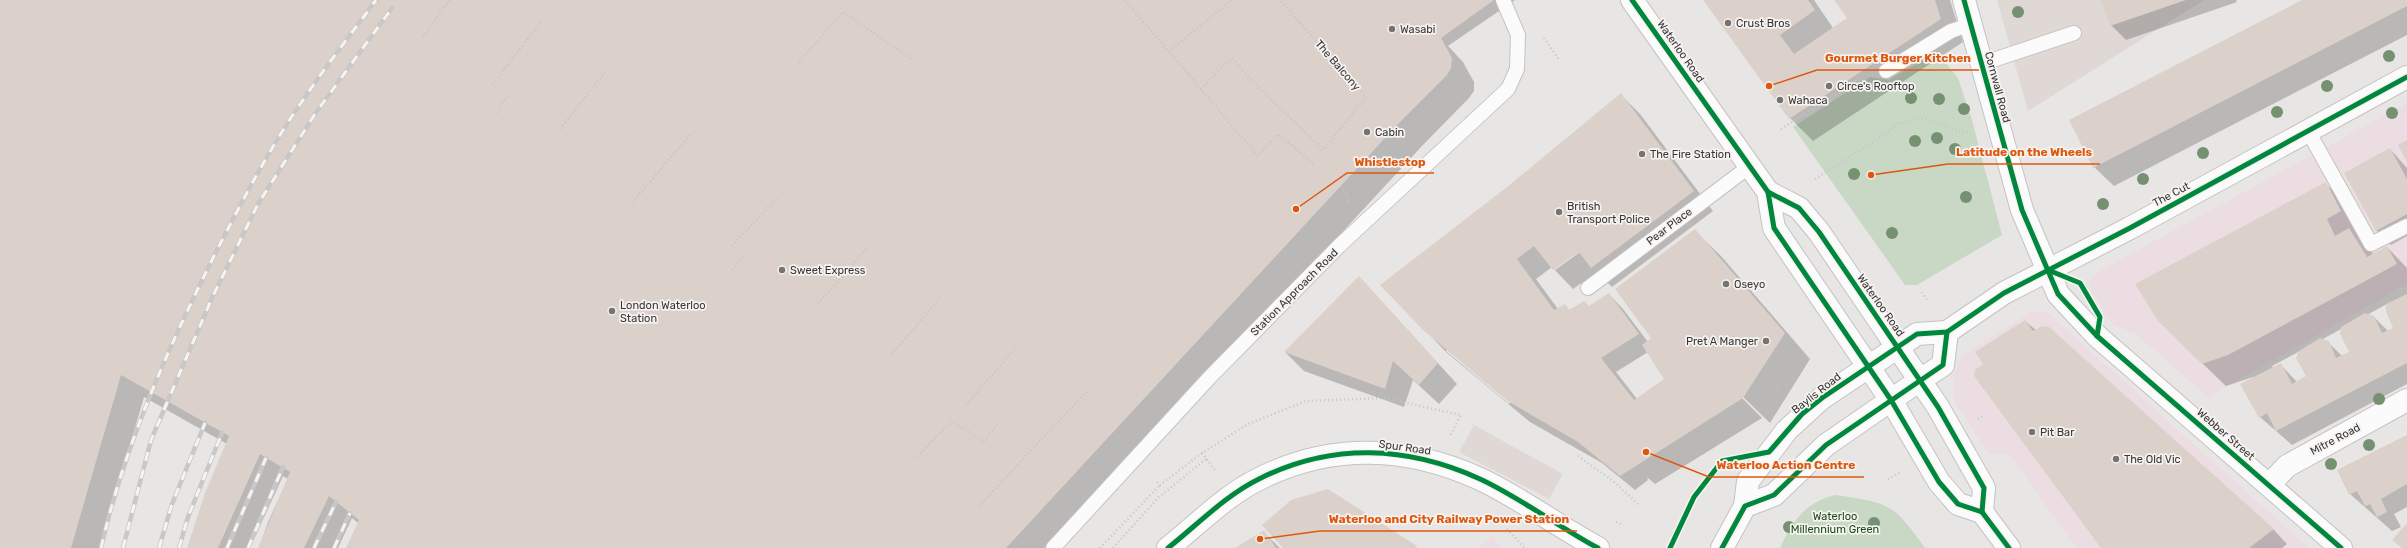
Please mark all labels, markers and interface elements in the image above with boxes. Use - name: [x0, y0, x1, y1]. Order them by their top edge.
- place label: Crust Bros: [1736, 17, 1790, 30]
- street label: Waterloo Road: [1654, 18, 1707, 85]
- marker: Crust Bros: [1723, 18, 1733, 28]
- place label: Wasabi: [1400, 23, 1436, 36]
- marker: Wasabi: [1387, 24, 1397, 34]
- street label: The Balcony: [1312, 37, 1363, 93]
- callout: Gourmet Burger Kitchen: [1817, 46, 1979, 70]
- street label: Cornwall Road: [1982, 50, 2013, 124]
- text: Gourmet Burger Kitchen: [1825, 51, 1971, 65]
- place label: Circe's Rooftop: [1837, 80, 1915, 93]
- marker: Circe's Rooftop: [1824, 81, 1834, 91]
- place label: Wahaca: [1788, 94, 1828, 107]
- marker: Wahaca: [1775, 95, 1785, 105]
- place label: Cabin: [1375, 126, 1404, 139]
- marker: Cabin: [1362, 127, 1372, 137]
- callout: Latitude on the Wheels: [1948, 140, 2100, 164]
- text: Latitude on the Wheels: [1956, 145, 2092, 159]
- place label: The Fire Station: [1650, 148, 1731, 161]
- callout: Whistlestop: [1347, 149, 1434, 173]
- marker: The Fire Station: [1637, 149, 1647, 159]
- text: Whistlestop: [1354, 155, 1426, 169]
- street label: The Cut: [2151, 179, 2193, 210]
- place label: British Transport Police: [1567, 200, 1650, 226]
- street label: Pear Place: [1644, 205, 1695, 248]
- marker: British Transport Police: [1554, 207, 1564, 217]
- street label: Station Approach Road: [1248, 246, 1341, 339]
- place label: Sweet Express: [790, 264, 866, 277]
- marker: Sweet Express: [777, 265, 787, 275]
- street label: Waterloo Road: [1854, 272, 1907, 339]
- place label: Oseyo: [1734, 278, 1765, 291]
- marker: Oseyo: [1721, 279, 1731, 289]
- place label: London Waterloo Station: [620, 299, 706, 325]
- marker: London Waterloo Station: [607, 306, 617, 316]
- place label: Pret A Manger: [1686, 335, 1759, 348]
- marker: Pret A Manger: [1761, 336, 1771, 346]
- street label: Baylis Road: [1789, 370, 1844, 417]
- street label: Webber Street: [2194, 406, 2258, 463]
- street label: Mitre Road: [2308, 421, 2362, 458]
- place label: Pit Bar: [2040, 426, 2075, 439]
- marker: Pit Bar: [2027, 427, 2037, 437]
- street label: Spur Road: [1378, 437, 1432, 458]
- callout: Waterloo Action Centre: [1709, 453, 1864, 477]
- place label: The Old Vic: [2124, 453, 2181, 466]
- marker: The Old Vic: [2111, 454, 2121, 464]
- text: Waterloo Action Centre: [1717, 458, 1855, 472]
- callout: Waterloo and City Railway Power Station: [1320, 507, 1577, 531]
- park label: Waterloo Millennium Green: [1791, 510, 1879, 536]
- text: Waterloo and City Railway Power Station: [1329, 512, 1569, 526]

